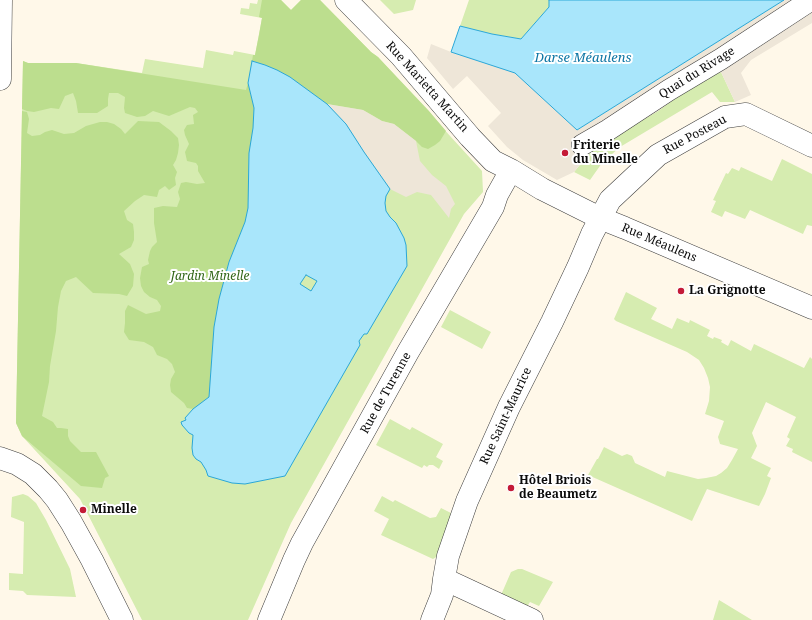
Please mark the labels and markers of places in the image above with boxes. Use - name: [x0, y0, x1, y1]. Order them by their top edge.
- place label: Friterie du Minelle: [573, 139, 638, 167]
- marker: Friterie du Minelle: [560, 148, 570, 158]
- place label: La Grignotte: [689, 284, 766, 298]
- marker: La Grignotte: [676, 286, 686, 296]
- place label: Hôtel Briois de Beaumetz: [519, 474, 597, 502]
- marker: Hôtel Briois de Beaumetz: [506, 483, 516, 493]
- place label: Minelle: [91, 503, 137, 517]
- marker: Minelle: [78, 505, 88, 515]

